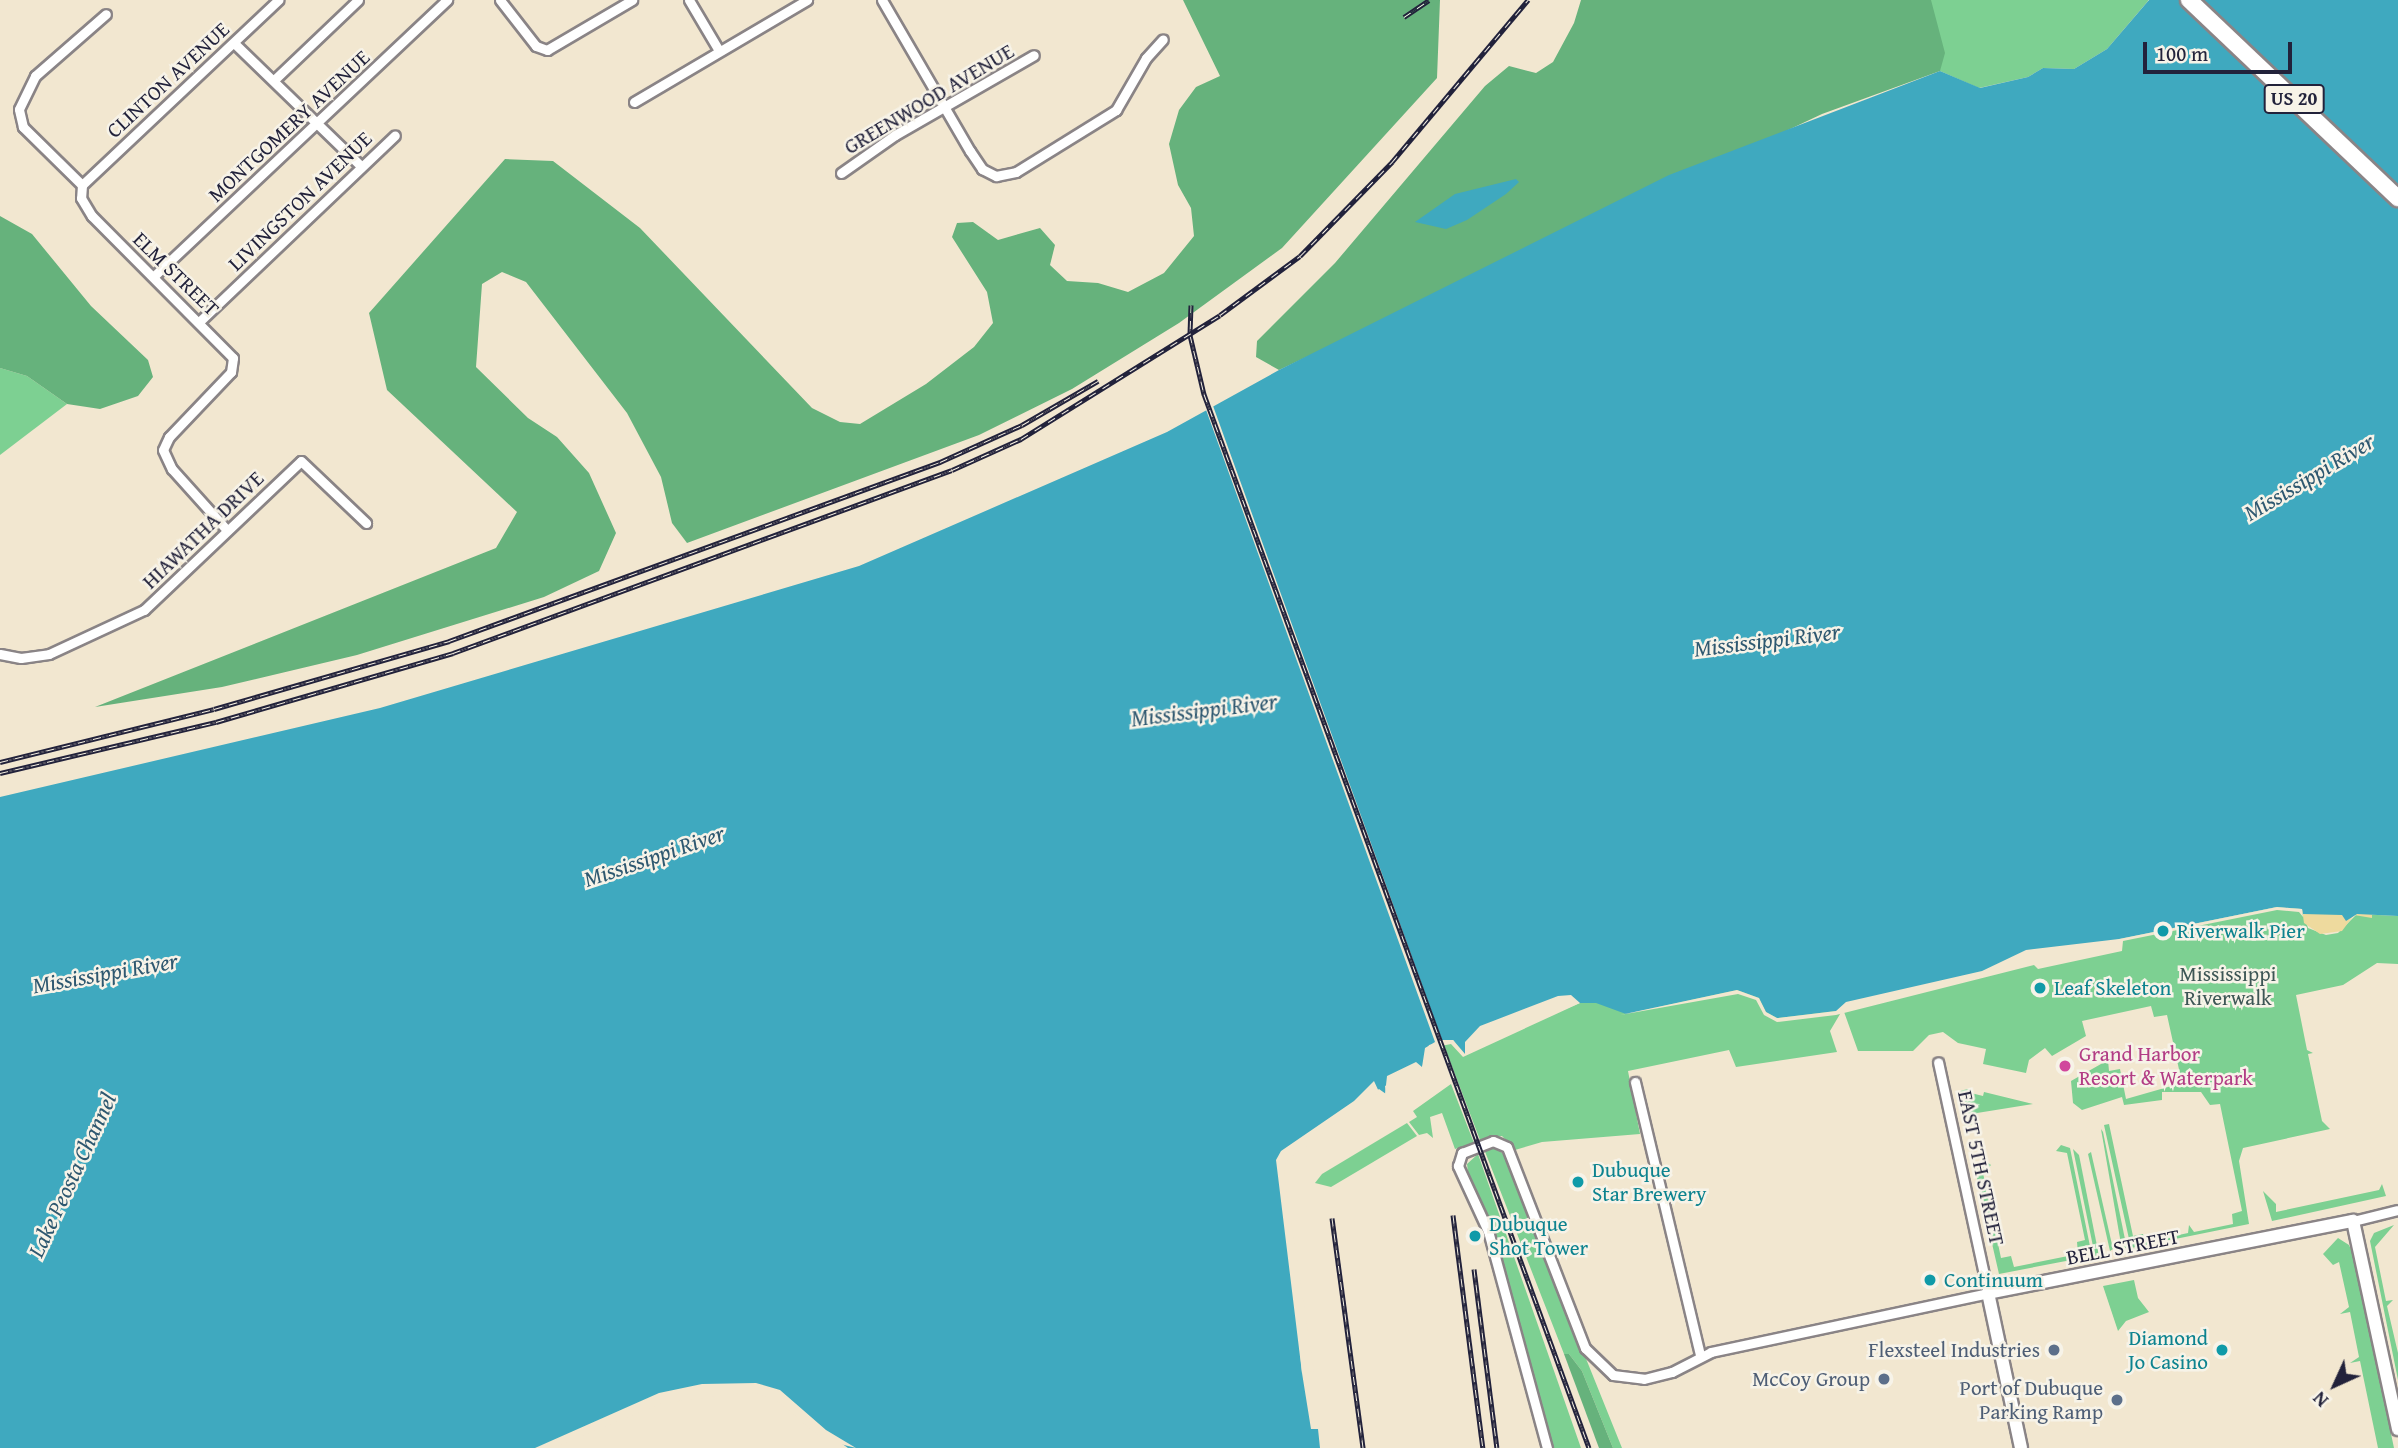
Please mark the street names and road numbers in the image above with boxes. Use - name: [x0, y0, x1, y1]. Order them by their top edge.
- street label: CLINTON AVENUE: [101, 17, 235, 143]
- street label: GREENWOOD AVENUE: [840, 38, 1018, 160]
- street label: MONTGOMERY AVENUE: [203, 45, 375, 207]
- road number: US 20: [2262, 83, 2326, 114]
- street label: LIVINGSTON AVENUE: [223, 126, 377, 276]
- street label: ELM STREET: [128, 227, 224, 321]
- street label: HIAWATHA DRIVE: [137, 466, 269, 594]
- street label: EAST 5TH STREET: [1952, 1088, 2010, 1248]
- street label: BELL STREET: [2064, 1224, 2182, 1270]

